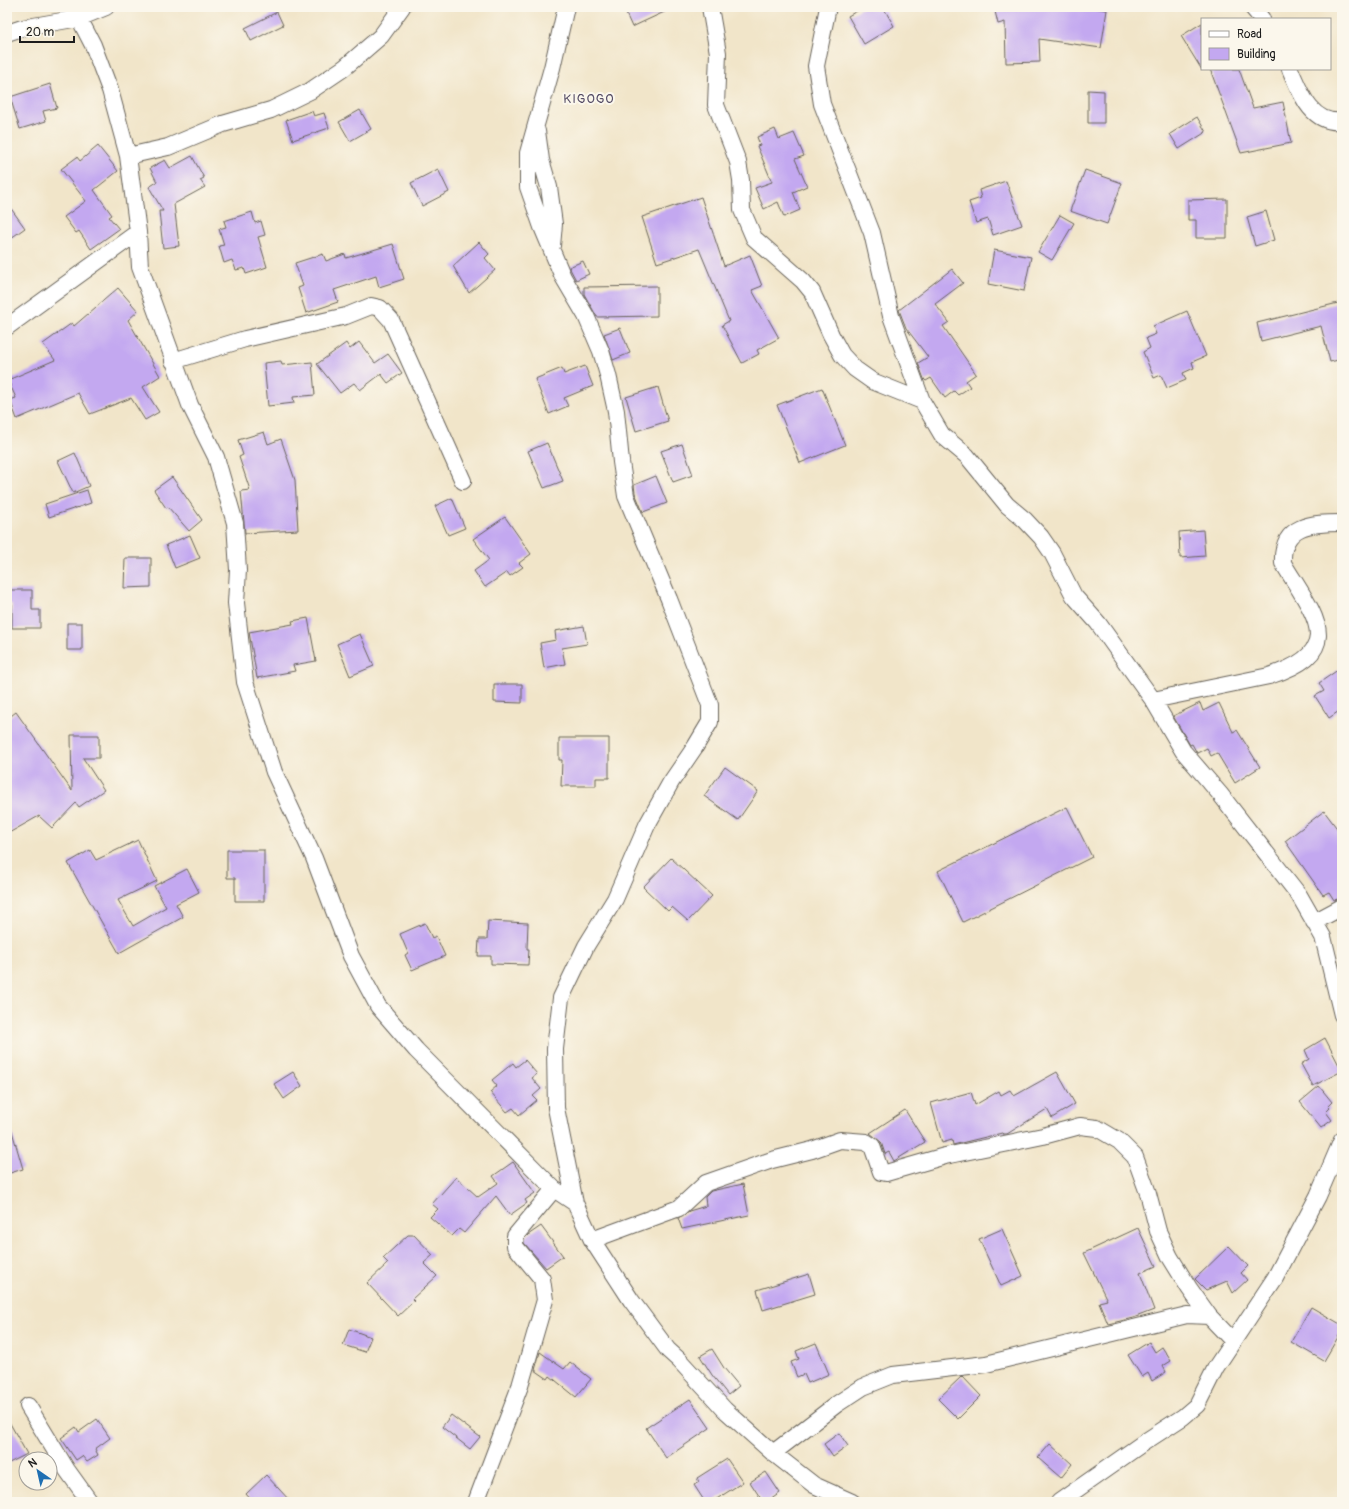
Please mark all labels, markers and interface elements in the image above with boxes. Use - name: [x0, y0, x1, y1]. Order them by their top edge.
- scale bar: [20, 18, 74, 44]
- legend: [1201, 18, 1331, 70]
- text: 20 m: [26, 25, 55, 40]
- text: Road: [1237, 27, 1262, 42]
- text: Building: [1237, 47, 1276, 62]
- district label: KIGOGO: [563, 91, 615, 107]
- north arrow: [18, 1451, 58, 1491]
- text: N: [26, 1455, 40, 1471]

